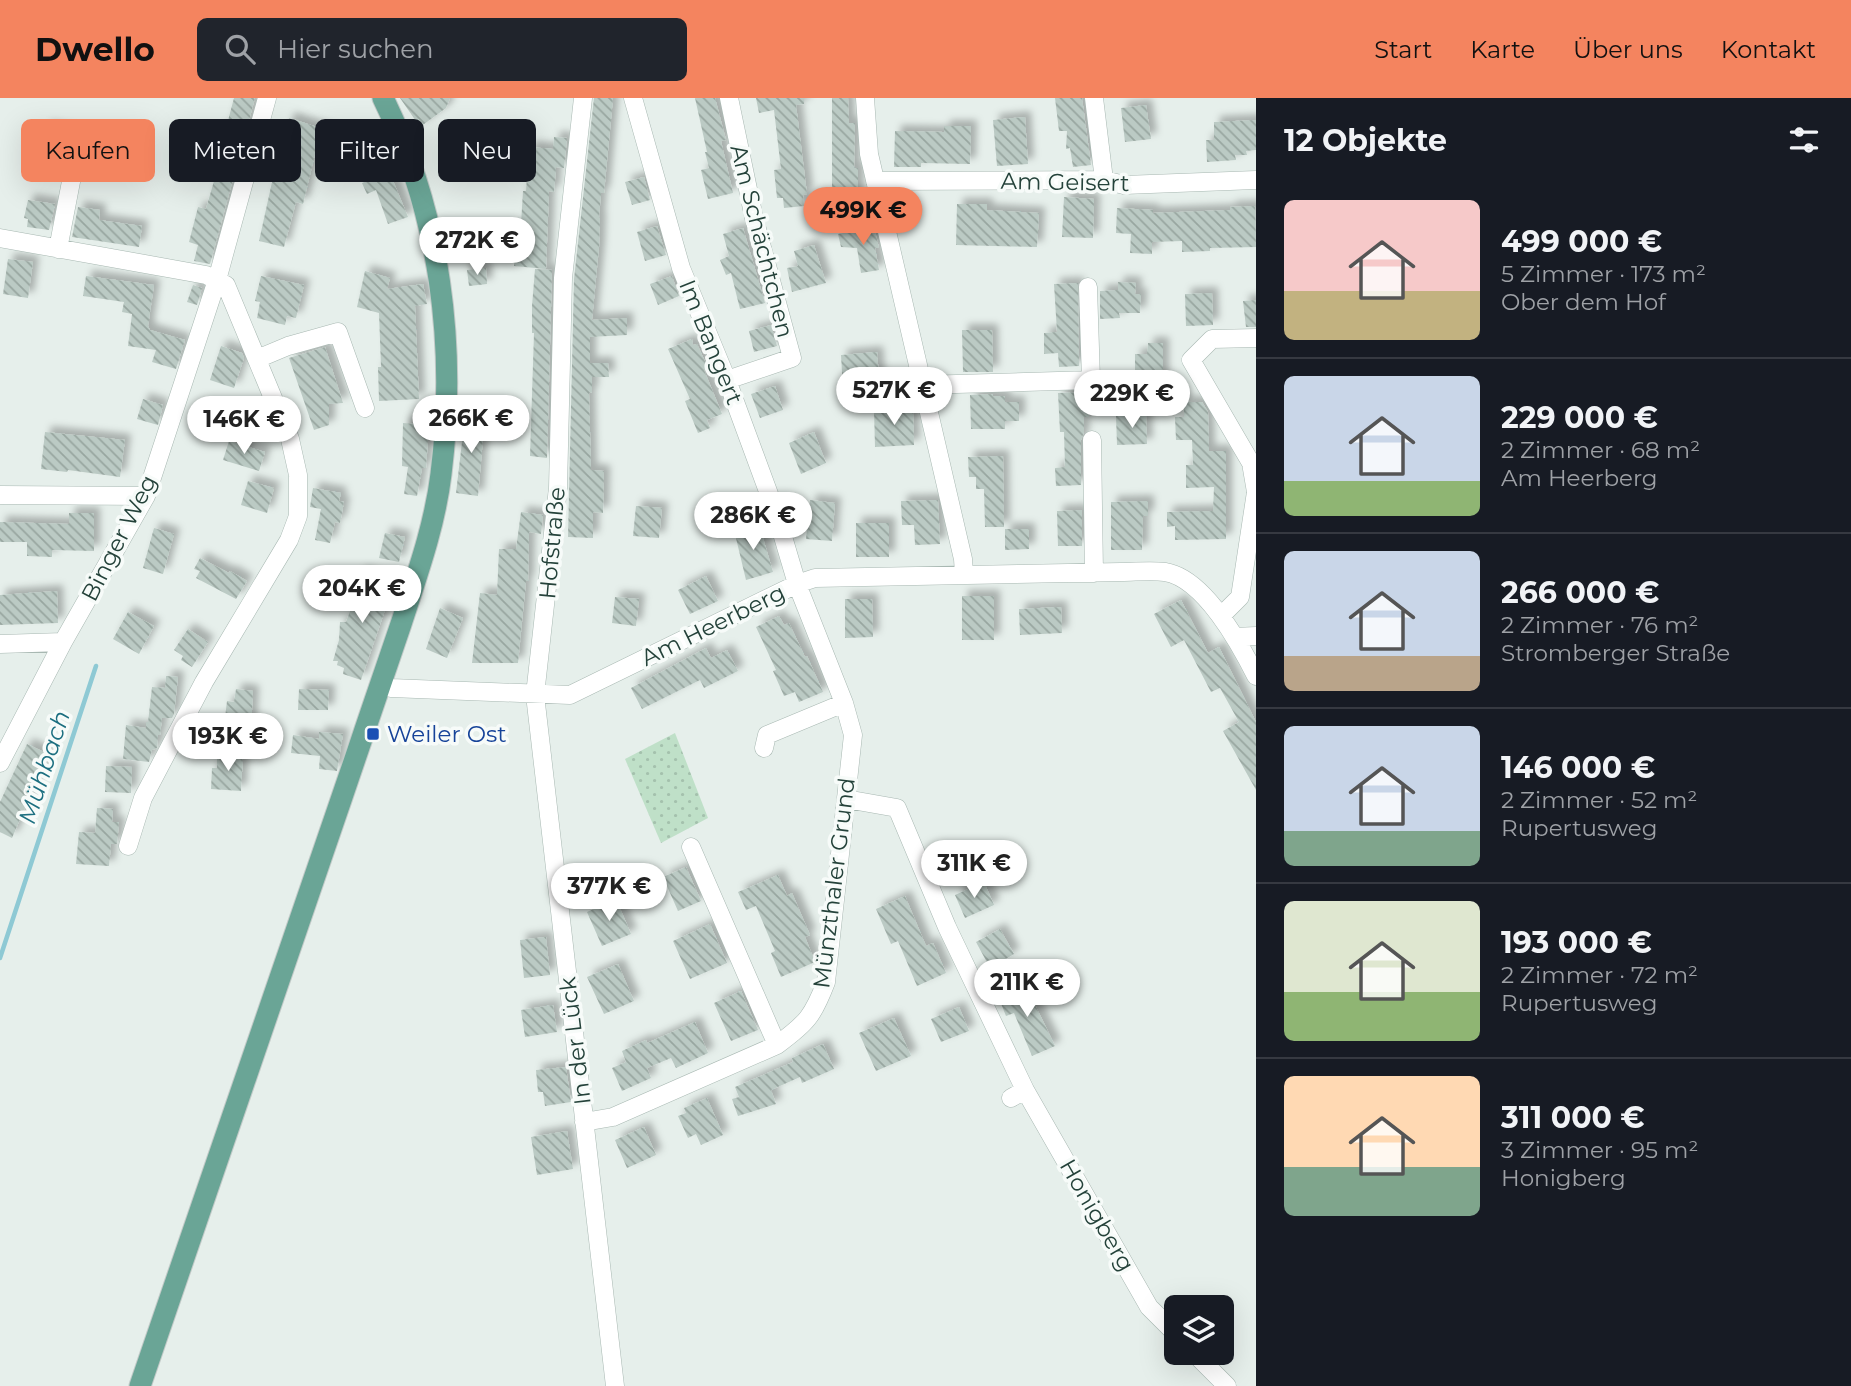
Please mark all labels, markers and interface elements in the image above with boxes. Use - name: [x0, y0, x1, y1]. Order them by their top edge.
- search box: [197, 18, 687, 81]
- text: Dwello: [35, 29, 155, 69]
- icon: search: [221, 30, 259, 68]
- text: Hier suchen: [277, 33, 434, 65]
- text: Start: [1374, 35, 1432, 64]
- text: Karte: [1470, 35, 1535, 64]
- text: Über uns: [1573, 35, 1683, 64]
- text: Kontakt: [1721, 35, 1816, 64]
- chip: Kaufen: [21, 119, 155, 182]
- chip: Mieten: [169, 119, 301, 182]
- chip: Filter: [315, 119, 424, 182]
- chip: Neu: [438, 119, 536, 182]
- icon: filters: [1785, 121, 1823, 159]
- text: 12 Objekte: [1284, 122, 1447, 159]
- street label: Am Schächtchen: [724, 142, 800, 340]
- street label: Am Geisert: [1000, 167, 1130, 197]
- pin: 499K €: [806, 188, 920, 247]
- text: 499K €: [819, 196, 907, 224]
- pin: 272K €: [420, 218, 534, 277]
- text: 499 000 €: [1501, 223, 1662, 260]
- text: 272K €: [435, 226, 519, 254]
- icon: home: [1340, 228, 1424, 312]
- text: 5 Zimmer · 173 m²: [1501, 260, 1706, 288]
- street label: Im Bangert: [673, 275, 749, 409]
- text: Ober dem Hof: [1501, 288, 1666, 316]
- pin: 527K €: [837, 368, 951, 427]
- pin: 229K €: [1075, 370, 1189, 430]
- text: 527K €: [852, 376, 936, 404]
- text: 229K €: [1090, 379, 1174, 407]
- pin: 146K €: [187, 396, 301, 456]
- pin: 266K €: [414, 396, 528, 455]
- text: 229 000 €: [1501, 399, 1658, 436]
- text: 266K €: [428, 404, 514, 432]
- icon: home: [1340, 404, 1424, 488]
- text: 146K €: [203, 405, 285, 433]
- text: 2 Zimmer · 68 m²: [1501, 436, 1700, 464]
- text: Am Heerberg: [1501, 464, 1658, 492]
- street label: Binger Weg: [75, 470, 163, 606]
- street label: Hofstraße: [533, 486, 571, 600]
- pin: 286K €: [696, 492, 810, 552]
- text: 286K €: [710, 501, 796, 529]
- pin: 204K €: [305, 566, 419, 625]
- text: 204K €: [318, 574, 406, 602]
- text: 266 000 €: [1501, 574, 1659, 611]
- street label: Am Heerberg: [636, 578, 790, 672]
- icon: home: [1340, 579, 1424, 663]
- text: 2 Zimmer · 76 m²: [1501, 611, 1698, 639]
- text: Stromberger Straße: [1501, 639, 1730, 667]
- water label: Mühbach: [12, 707, 76, 827]
- pin: 193K €: [171, 714, 285, 773]
- place label: Weiler Ost: [387, 720, 507, 748]
- text: 193K €: [188, 722, 268, 750]
- marker: Weiler Ost: [365, 726, 381, 742]
- text: 146 000 €: [1501, 749, 1655, 786]
- icon: home: [1340, 754, 1424, 838]
- street label: Münzthaler Grund: [807, 776, 861, 990]
- text: 2 Zimmer · 52 m²: [1501, 786, 1697, 814]
- text: Rupertusweg: [1501, 814, 1657, 842]
- pin: 311K €: [917, 840, 1031, 900]
- text: 311K €: [937, 849, 1011, 877]
- pin: 377K €: [552, 864, 666, 923]
- text: 377K €: [567, 872, 651, 900]
- text: 193 000 €: [1501, 924, 1652, 961]
- icon: home: [1340, 929, 1424, 1013]
- pin: 211K €: [970, 960, 1084, 1019]
- text: 2 Zimmer · 72 m²: [1501, 961, 1698, 989]
- text: 211K €: [990, 968, 1064, 996]
- street label: In der Lück: [553, 975, 597, 1107]
- text: Rupertusweg: [1501, 989, 1657, 1017]
- text: 311 000 €: [1501, 1099, 1645, 1136]
- icon: home: [1340, 1104, 1424, 1188]
- text: 3 Zimmer · 95 m²: [1501, 1136, 1698, 1164]
- street label: Honigberg: [1054, 1154, 1140, 1276]
- text: Honigberg: [1501, 1164, 1626, 1192]
- map controls: [1164, 1295, 1234, 1365]
- button: layers: [1164, 1295, 1234, 1365]

